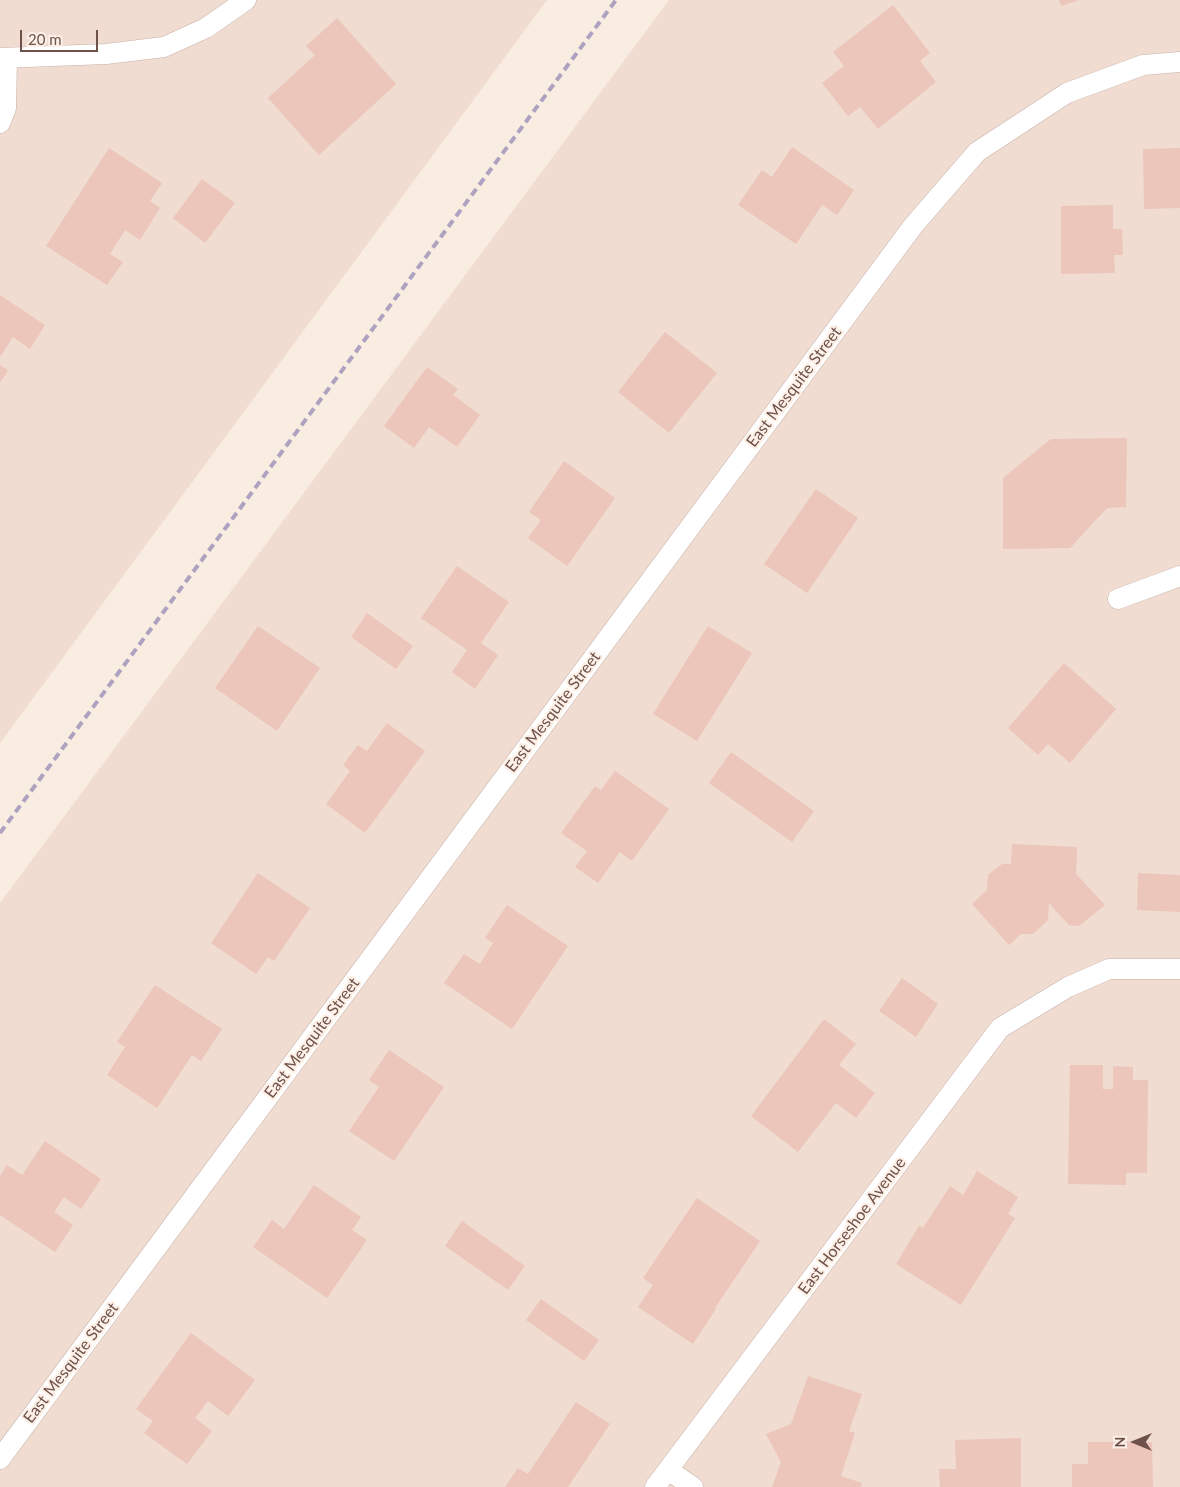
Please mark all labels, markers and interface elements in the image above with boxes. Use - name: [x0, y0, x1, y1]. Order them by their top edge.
- scale bar: [22, 20, 100, 52]
- text: 20 m: [28, 30, 62, 48]
- street label: East Mesquite Street: [742, 323, 846, 451]
- street label: East Mesquite Street: [501, 648, 605, 776]
- street label: East Mesquite Street: [260, 974, 364, 1102]
- street label: East Horseshoe Avenue: [794, 1154, 910, 1298]
- street label: East Mesquite Street: [19, 1299, 123, 1427]
- north arrow: [1110, 1417, 1160, 1467]
- text: N: [1111, 1437, 1128, 1447]

